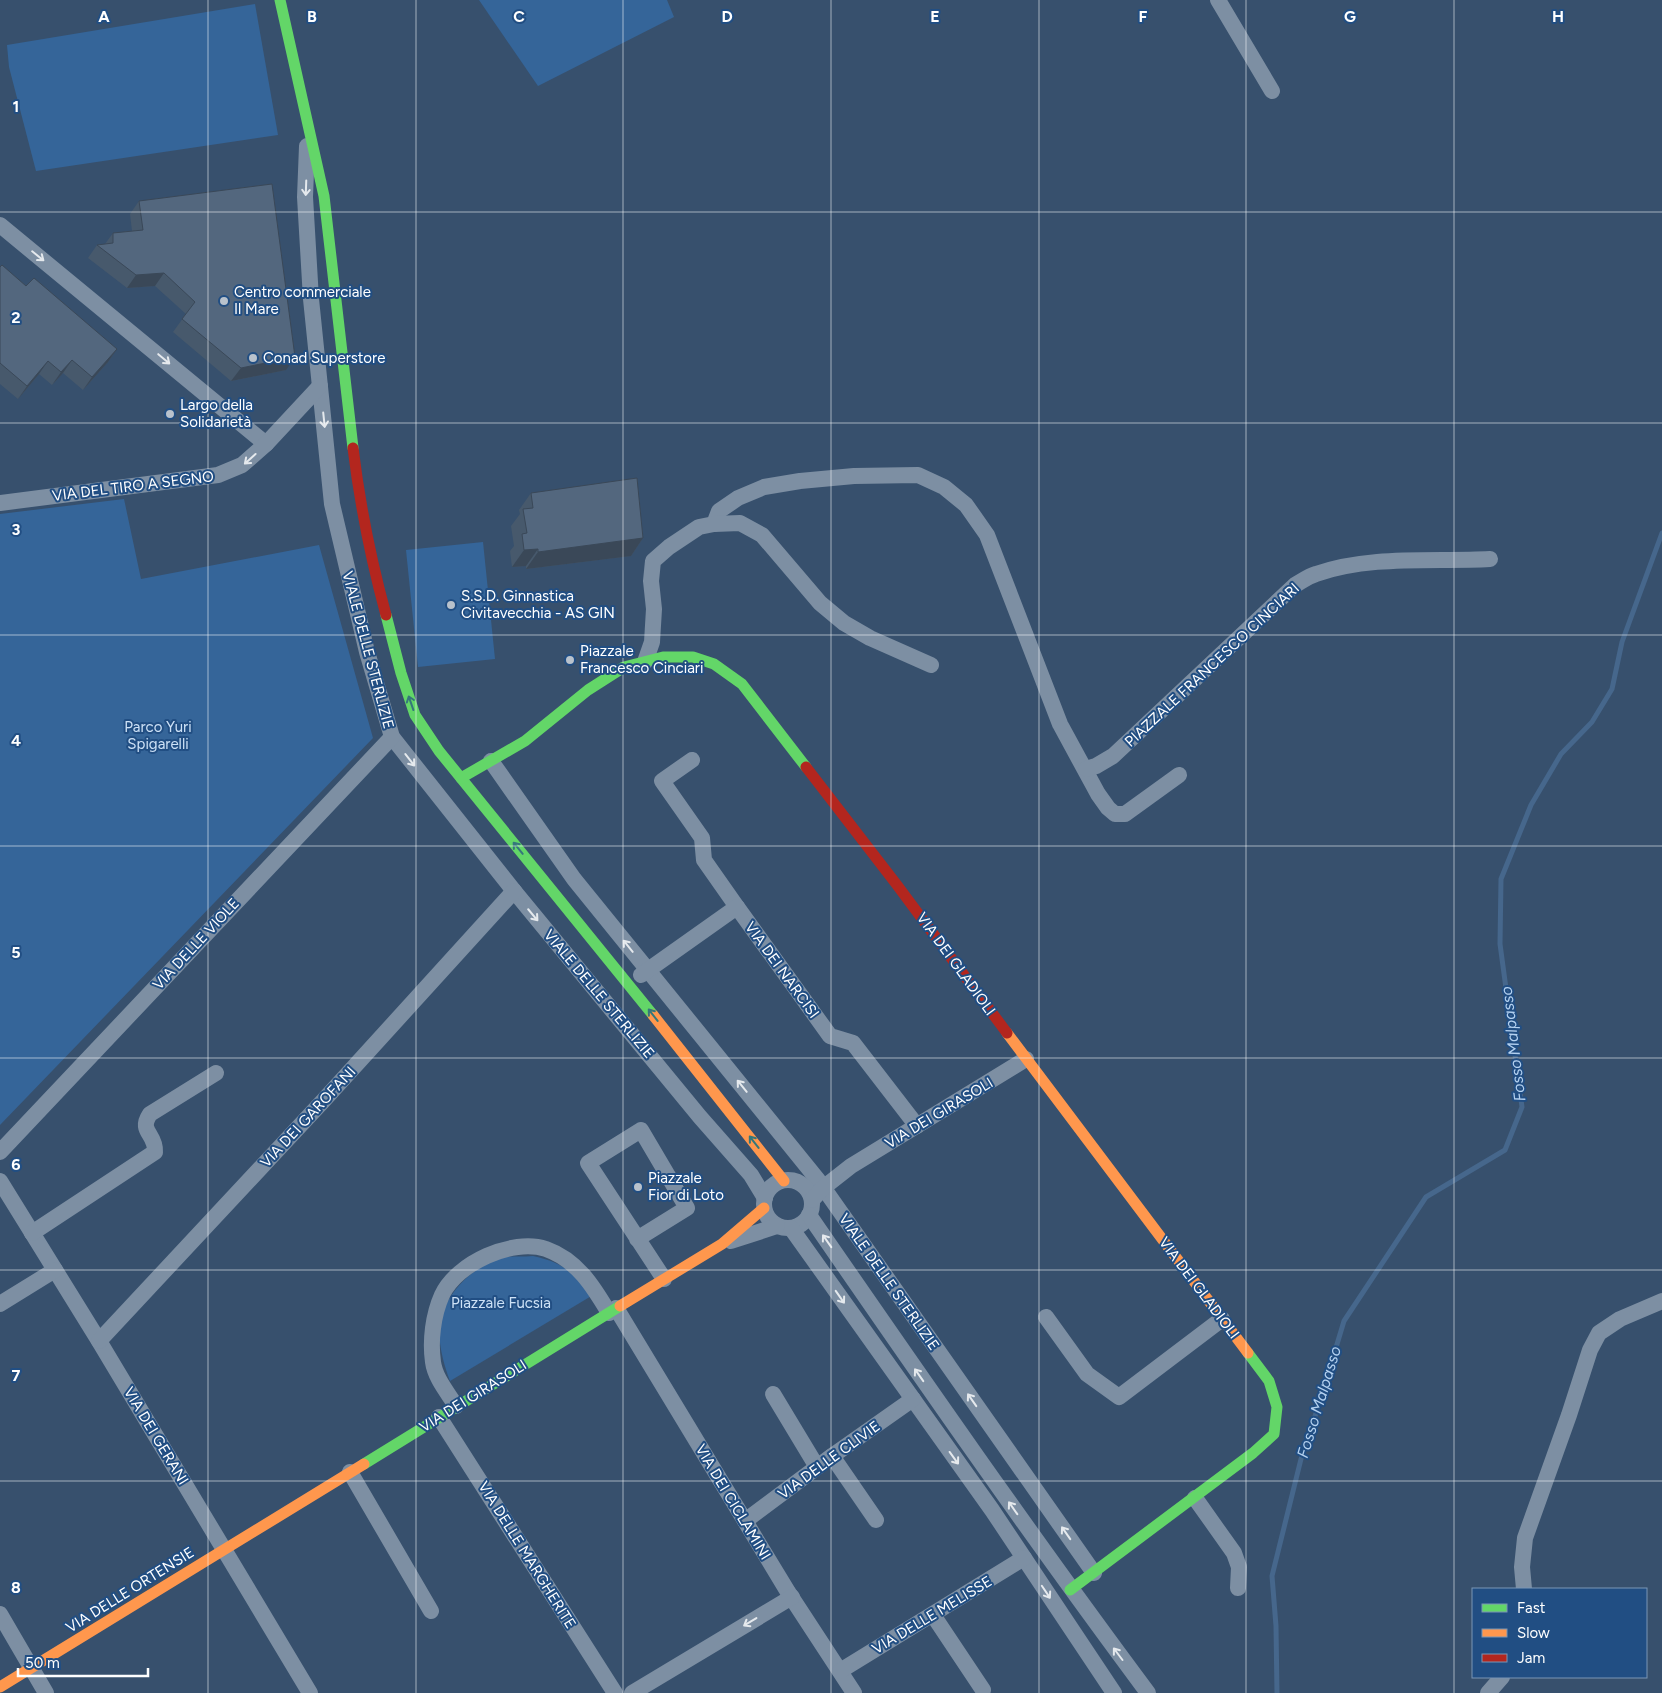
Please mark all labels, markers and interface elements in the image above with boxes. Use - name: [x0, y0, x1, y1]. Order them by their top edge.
- text: A: [98, 7, 110, 26]
- text: B: [307, 7, 317, 26]
- text: C: [513, 7, 525, 26]
- text: D: [721, 7, 733, 26]
- text: E: [930, 7, 940, 26]
- text: F: [1139, 7, 1148, 26]
- text: G: [1344, 7, 1356, 26]
- text: H: [1552, 7, 1564, 26]
- text: 1: [13, 97, 19, 116]
- one-way arrow: [301, 180, 310, 196]
- one-way arrow: [31, 251, 44, 262]
- place label: Centro commerciale Il Mare: [234, 283, 371, 318]
- marker: Centro commerciale Il Mare: [218, 295, 230, 307]
- text: 2: [11, 308, 21, 327]
- place label: Conad Superstore: [263, 349, 385, 367]
- marker: Conad Superstore: [247, 352, 259, 364]
- one-way arrow: [157, 354, 170, 365]
- place label: Largo della Solidarietà: [180, 396, 253, 431]
- marker: Largo della Solidarietà: [164, 408, 176, 420]
- one-way arrow: [319, 411, 328, 427]
- one-way arrow: [243, 453, 256, 464]
- street label: VIA DEL TIRO A SEGNO: [51, 467, 215, 505]
- text: 3: [12, 520, 21, 539]
- street label: VIALE DELLE STERLIZIE: [338, 569, 398, 731]
- street label: PIAZZALE FRANCESCO CINCIARI: [1121, 579, 1303, 751]
- place label: S.S.D. Ginnastica Civitavecchia - AS GIN: [461, 587, 615, 622]
- marker: S.S.D. Ginnastica Civitavecchia - AS GIN: [445, 599, 457, 611]
- place label: Piazzale Francesco Cinciari: [580, 642, 703, 677]
- marker: Piazzale Francesco Cinciari: [564, 654, 576, 666]
- one-way arrow: [406, 696, 415, 712]
- park label: Parco Yuri Spigarelli: [124, 718, 192, 753]
- text: 4: [11, 731, 21, 750]
- one-way arrow: [405, 753, 416, 766]
- one-way arrow: [512, 841, 523, 854]
- street label: VIA DELLE VIOLE: [149, 895, 243, 993]
- one-way arrow: [528, 908, 539, 921]
- street label: VIA DEI GLADIOLI: [913, 909, 999, 1019]
- street label: VIA DEI NARCISI: [741, 918, 823, 1022]
- street label: VIALE DELLE STERLIZIE: [540, 926, 658, 1062]
- one-way arrow: [623, 940, 634, 953]
- text: 5: [11, 943, 21, 962]
- water label: Fosso Malpasso: [1497, 985, 1529, 1103]
- one-way arrow: [647, 1009, 658, 1022]
- street label: VIA DEI GAROFANI: [256, 1063, 360, 1171]
- street label: VIA DEI GIRASOLI: [882, 1074, 996, 1152]
- one-way arrow: [736, 1079, 747, 1092]
- one-way arrow: [748, 1136, 759, 1149]
- text: 6: [11, 1155, 21, 1174]
- place label: Piazzale Fior di Loto: [648, 1169, 724, 1204]
- marker: Piazzale Fior di Loto: [632, 1181, 644, 1193]
- street label: VIALE DELLE STERLIZIE: [835, 1210, 943, 1354]
- street label: VIA DEI GLADIOLI: [1155, 1234, 1243, 1342]
- one-way arrow: [822, 1235, 832, 1249]
- one-way arrow: [835, 1290, 845, 1304]
- park label: Piazzale Fucsia: [451, 1294, 551, 1312]
- water label: Fosso Malpasso: [1293, 1344, 1345, 1460]
- street label: VIA DEI GIRASOLI: [416, 1356, 530, 1436]
- text: 7: [12, 1366, 21, 1385]
- one-way arrow: [914, 1368, 925, 1382]
- street label: VIA DEI GERANI: [120, 1384, 192, 1488]
- one-way arrow: [967, 1393, 977, 1407]
- street label: VIA DELLE CLIVIE: [774, 1417, 884, 1503]
- street label: VIA DEI CICLAMINI: [691, 1441, 775, 1563]
- one-way arrow: [949, 1450, 959, 1464]
- street label: VIA DELLE MARGHERITE: [474, 1478, 580, 1632]
- one-way arrow: [1008, 1502, 1018, 1516]
- one-way arrow: [1061, 1526, 1071, 1540]
- street label: VIA DELLE ORTENSIE: [63, 1543, 197, 1637]
- street label: VIA DELLE MELISSE: [869, 1572, 995, 1658]
- text: 8: [11, 1578, 21, 1597]
- one-way arrow: [1041, 1584, 1051, 1598]
- legend: [1472, 1588, 1647, 1678]
- text: Fast: [1517, 1599, 1546, 1617]
- one-way arrow: [743, 1618, 757, 1628]
- text: Slow: [1517, 1624, 1550, 1642]
- scale bar: [18, 1646, 148, 1678]
- one-way arrow: [1113, 1648, 1124, 1661]
- text: Jam: [1517, 1649, 1545, 1667]
- text: 50 m: [25, 1654, 60, 1672]

